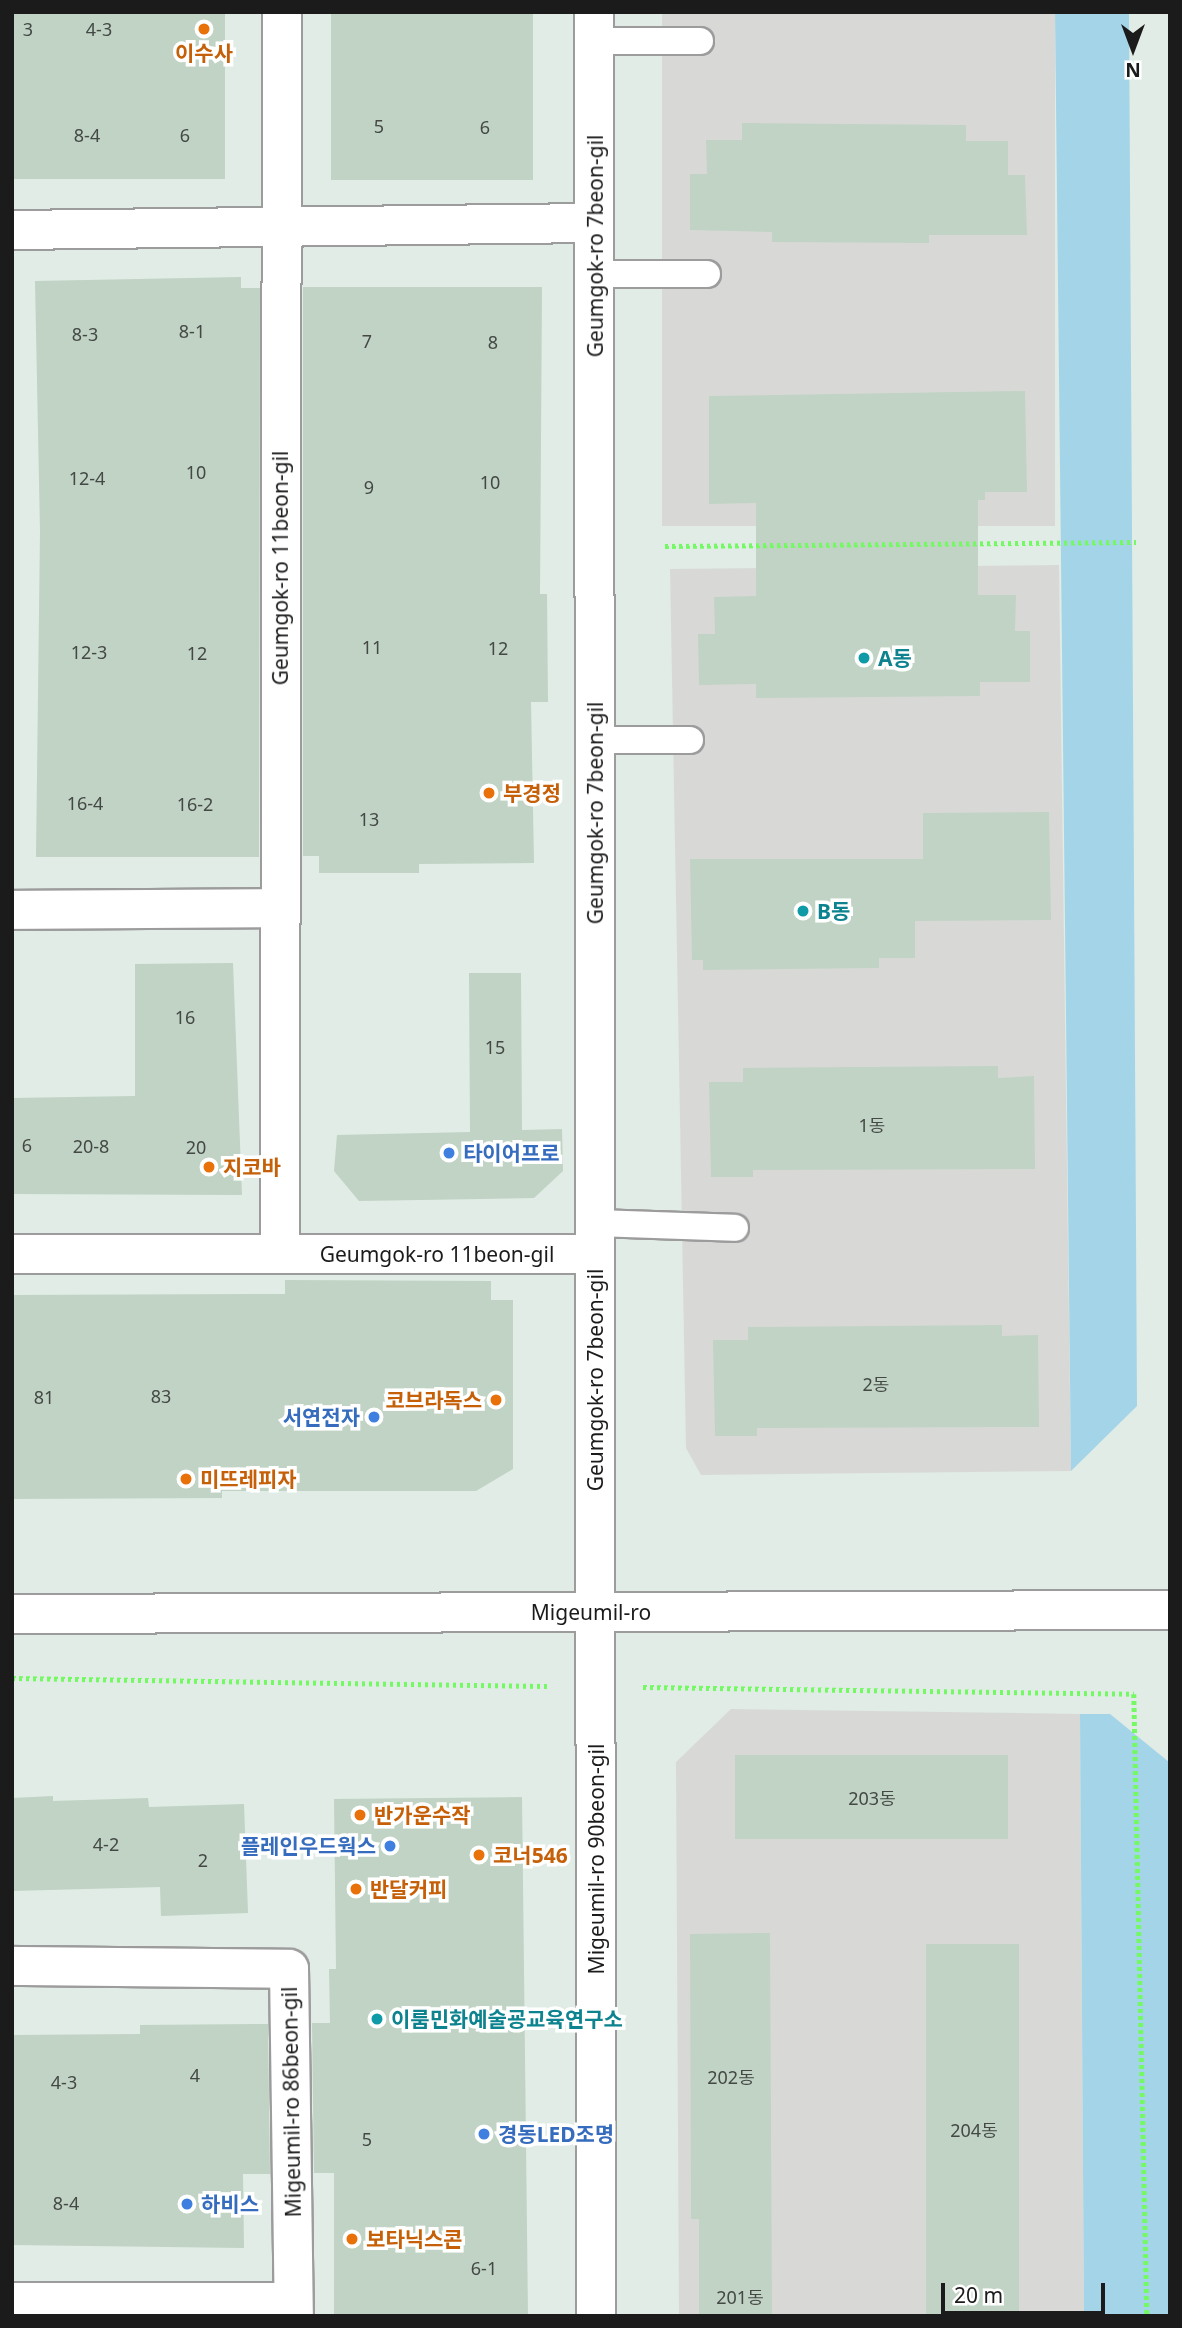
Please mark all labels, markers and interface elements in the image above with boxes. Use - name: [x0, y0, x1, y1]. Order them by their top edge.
- north arrow: [1098, 14, 1168, 84]
- house number: 3: [23, 18, 33, 40]
- house number: 4-3: [86, 18, 112, 40]
- marker: 이수사: [196, 21, 212, 37]
- place label: 이수사: [175, 40, 233, 66]
- text: N: [1125, 57, 1141, 83]
- house number: 5: [374, 115, 384, 137]
- house number: 6: [480, 116, 490, 138]
- house number: 8-4: [74, 124, 100, 146]
- house number: 6: [180, 124, 190, 146]
- street label: Geumgok-ro 7beon-gil: [582, 135, 608, 357]
- house number: 8-1: [179, 320, 205, 342]
- house number: 8-3: [72, 323, 98, 345]
- house number: 7: [362, 330, 372, 352]
- house number: 8: [488, 331, 498, 353]
- street label: Geumgok-ro 11beon-gil: [267, 451, 293, 685]
- house number: 10: [186, 461, 206, 483]
- house number: 12-4: [69, 467, 105, 489]
- house number: 10: [480, 471, 500, 493]
- house number: 9: [364, 476, 374, 498]
- house number: 11: [362, 636, 382, 658]
- house number: 12: [488, 637, 508, 659]
- house number: 12-3: [71, 641, 107, 663]
- house number: 12: [187, 642, 207, 664]
- place label: A동: [878, 645, 912, 671]
- marker: A동: [856, 650, 872, 666]
- street label: Geumgok-ro 7beon-gil: [582, 702, 608, 924]
- place label: 부경정: [503, 780, 561, 806]
- marker: 부경정: [481, 785, 497, 801]
- house number: 16-4: [67, 792, 103, 814]
- house number: 16-2: [177, 793, 213, 815]
- house number: 13: [359, 808, 379, 830]
- place label: B동: [817, 898, 850, 924]
- marker: B동: [795, 903, 811, 919]
- house number: 16: [175, 1006, 195, 1028]
- house number: 15: [485, 1036, 505, 1058]
- house number: 1동: [859, 1114, 885, 1136]
- house number: 6: [22, 1134, 32, 1156]
- house number: 20-8: [73, 1135, 109, 1157]
- house number: 20: [186, 1136, 206, 1158]
- place label: 타이어프로: [463, 1140, 560, 1166]
- marker: 타이어프로: [441, 1145, 457, 1161]
- place label: 지코바: [223, 1154, 281, 1180]
- marker: 지코바: [201, 1159, 217, 1175]
- street label: Geumgok-ro 11beon-gil: [320, 1241, 554, 1267]
- street label: Geumgok-ro 7beon-gil: [582, 1269, 608, 1491]
- house number: 2동: [863, 1373, 889, 1395]
- house number: 83: [151, 1385, 171, 1407]
- house number: 81: [34, 1386, 54, 1408]
- place label: 코브라독스: [385, 1387, 482, 1413]
- marker: 코브라독스: [488, 1392, 504, 1408]
- place label: 서연전자: [283, 1404, 360, 1430]
- marker: 서연전자: [366, 1409, 382, 1425]
- place label: 미뜨레피자: [200, 1466, 297, 1492]
- marker: 미뜨레피자: [178, 1471, 194, 1487]
- street label: Migeumil-ro: [531, 1599, 651, 1625]
- street label: Migeumil-ro 90beon-gil: [583, 1744, 609, 1974]
- house number: 203동: [848, 1787, 896, 1809]
- place label: 반가운수작: [374, 1802, 471, 1828]
- marker: 반가운수작: [352, 1807, 368, 1823]
- house number: 4-2: [93, 1833, 119, 1855]
- place label: 플레인우드웍스: [241, 1833, 376, 1859]
- marker: 플레인우드웍스: [382, 1838, 398, 1854]
- place label: 코너546: [493, 1842, 568, 1868]
- marker: 코너546: [471, 1847, 487, 1863]
- house number: 2: [198, 1849, 208, 1871]
- place label: 반달커피: [370, 1876, 447, 1902]
- marker: 반달커피: [348, 1881, 364, 1897]
- street label: Migeumil-ro 86beon-gil: [276, 1986, 306, 2218]
- place label: 이룸민화예술굥교육연구소: [391, 2006, 623, 2032]
- marker: 이룸민화예술굥교육연구소: [369, 2011, 385, 2027]
- house number: 4: [190, 2064, 200, 2086]
- house number: 202동: [707, 2066, 755, 2088]
- house number: 4-3: [51, 2071, 77, 2093]
- house number: 204동: [950, 2119, 998, 2141]
- place label: 경동LED조명: [498, 2121, 614, 2147]
- marker: 경동LED조명: [476, 2126, 492, 2142]
- house number: 5: [362, 2128, 372, 2150]
- place label: 하비스: [201, 2191, 259, 2217]
- house number: 8-4: [53, 2192, 79, 2214]
- marker: 하비스: [179, 2196, 195, 2212]
- place label: 보타닉스콘: [366, 2226, 463, 2252]
- marker: 보타닉스콘: [344, 2231, 360, 2247]
- house number: 6-1: [471, 2257, 497, 2279]
- scale bar: [944, 2268, 1108, 2312]
- text: 20 m: [954, 2281, 1003, 2309]
- house number: 201동: [716, 2286, 764, 2308]

